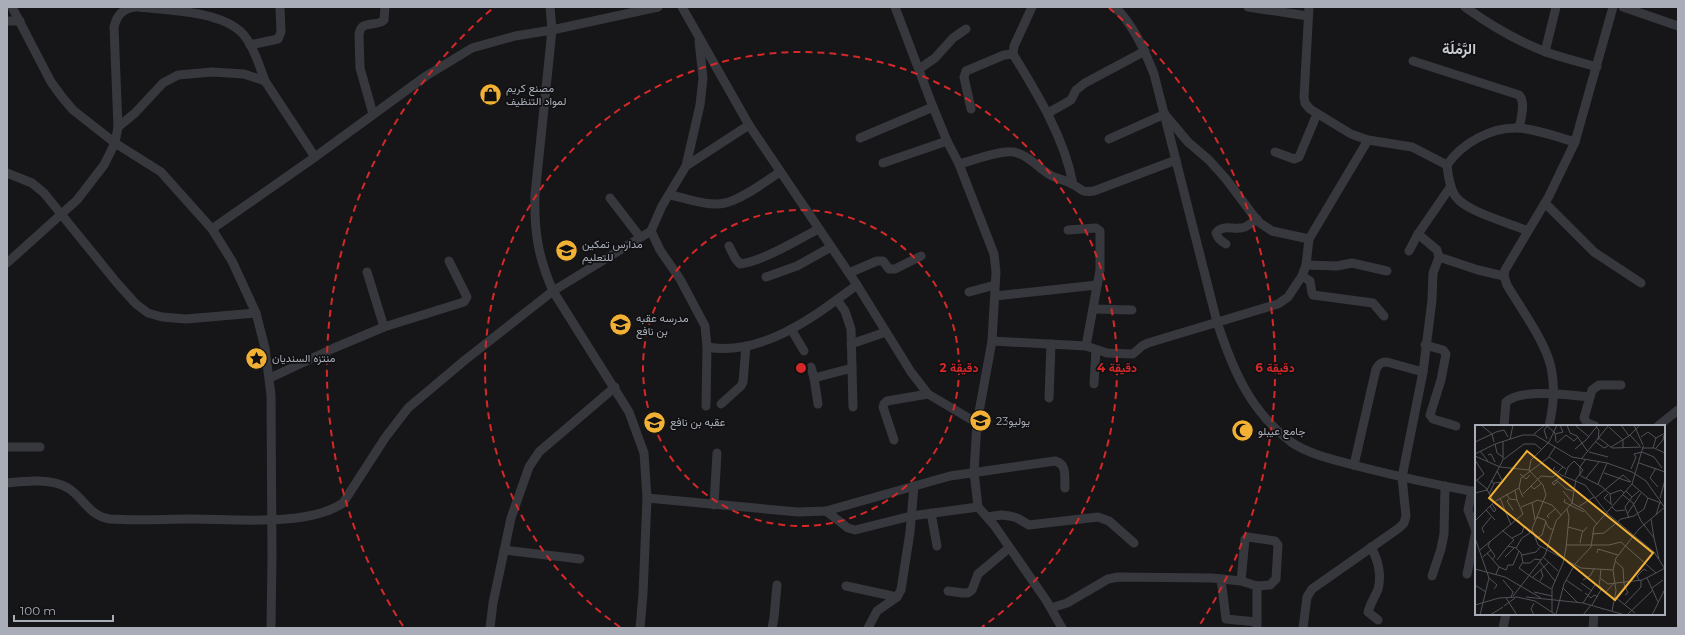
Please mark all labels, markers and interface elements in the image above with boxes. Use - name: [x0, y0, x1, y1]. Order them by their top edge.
- district label: الرَّمْلَة: [1442, 39, 1476, 58]
- shop icon: مصنع كريم لمواد التنظيف: [478, 81, 504, 107]
- place label: مصنع كريم لمواد التنظيف: [506, 81, 566, 108]
- school or university icon: مدارس تمكين للتعليم: [553, 237, 579, 263]
- place label: مدارس تمكين للتعليم: [582, 237, 643, 265]
- school or university icon: مدرسه عقبه بن نافع: [607, 311, 633, 337]
- place label: مدرسه عقبه بن نافع: [636, 311, 689, 339]
- place icon: منتزه السنديان: [243, 345, 269, 371]
- place label: منتزه السنديان: [272, 351, 336, 365]
- text: 2 دقيقة: [940, 360, 978, 375]
- text: 4 دقيقة: [1097, 360, 1137, 375]
- text: 6 دقيقة: [1255, 360, 1295, 375]
- centre of rings: [794, 361, 808, 375]
- school or university icon: 23يوليو: [967, 408, 993, 434]
- school or university icon: عقبه بن نافع: [641, 409, 667, 435]
- place label: 23يوليو: [996, 414, 1030, 428]
- place label: عقبه بن نافع: [670, 415, 726, 430]
- mosque icon: جامع عيبلو: [1229, 418, 1255, 444]
- place label: جامع عيبلو: [1258, 424, 1306, 439]
- inset map: [1475, 425, 1665, 615]
- scale bar: [14, 597, 113, 623]
- text: 100 m: [20, 603, 56, 618]

